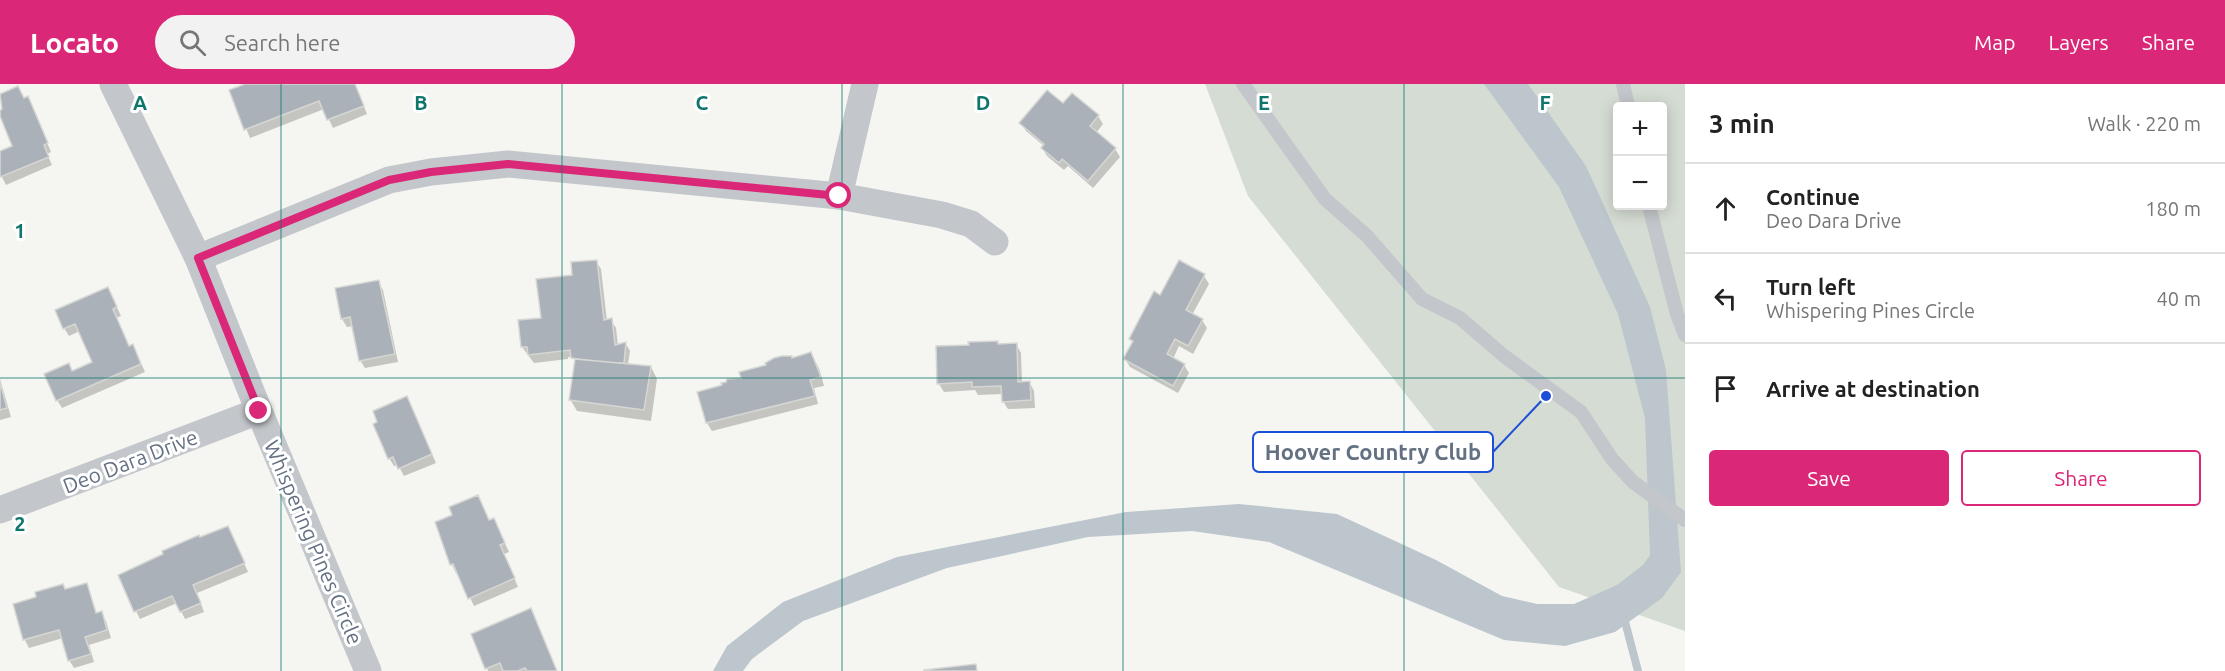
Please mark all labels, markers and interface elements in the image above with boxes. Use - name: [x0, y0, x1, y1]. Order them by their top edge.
- search box: [155, 15, 575, 69]
- icon: search: [176, 26, 209, 59]
- text: Locato: [30, 27, 119, 58]
- text: Search here: [224, 30, 340, 55]
- text: Map: [1974, 30, 2015, 54]
- text: Layers: [2048, 30, 2109, 54]
- text: Share: [2142, 30, 2195, 54]
- text: A: [133, 91, 147, 114]
- text: B: [414, 91, 428, 114]
- text: C: [696, 91, 709, 114]
- text: D: [976, 91, 990, 114]
- text: E: [1258, 91, 1270, 114]
- text: F: [1539, 91, 1551, 114]
- map controls: [1613, 102, 1667, 210]
- button: +: [1613, 102, 1667, 156]
- text: 3 min: [1709, 109, 1775, 138]
- text: Walk · 220 m: [2088, 112, 2201, 135]
- button: −: [1613, 156, 1667, 210]
- route start: [825, 182, 851, 208]
- text: Continue: [1766, 184, 1860, 209]
- icon: ahead: [1709, 192, 1742, 225]
- text: 180 m: [2145, 197, 2201, 220]
- text: Deo Dara Drive: [1766, 209, 1902, 232]
- text: 1: [14, 219, 26, 242]
- text: Turn left: [1766, 274, 1856, 299]
- icon: left: [1709, 282, 1742, 315]
- text: 40 m: [2157, 287, 2201, 310]
- text: Whispering Pines Circle: [1766, 299, 1975, 322]
- icon: arrive: [1709, 372, 1742, 405]
- text: Arrive at destination: [1766, 376, 1980, 401]
- route end: [245, 397, 271, 423]
- street label: Deo Dara Drive: [59, 424, 201, 498]
- callout: Hoover Country Club: [1253, 432, 1493, 472]
- street label: Whispering Pines Circle: [260, 436, 368, 648]
- text: Hoover Country Club: [1265, 439, 1481, 464]
- button: Save: [1709, 450, 1949, 506]
- button: Share: [1961, 450, 2201, 506]
- text: 2: [14, 512, 26, 535]

